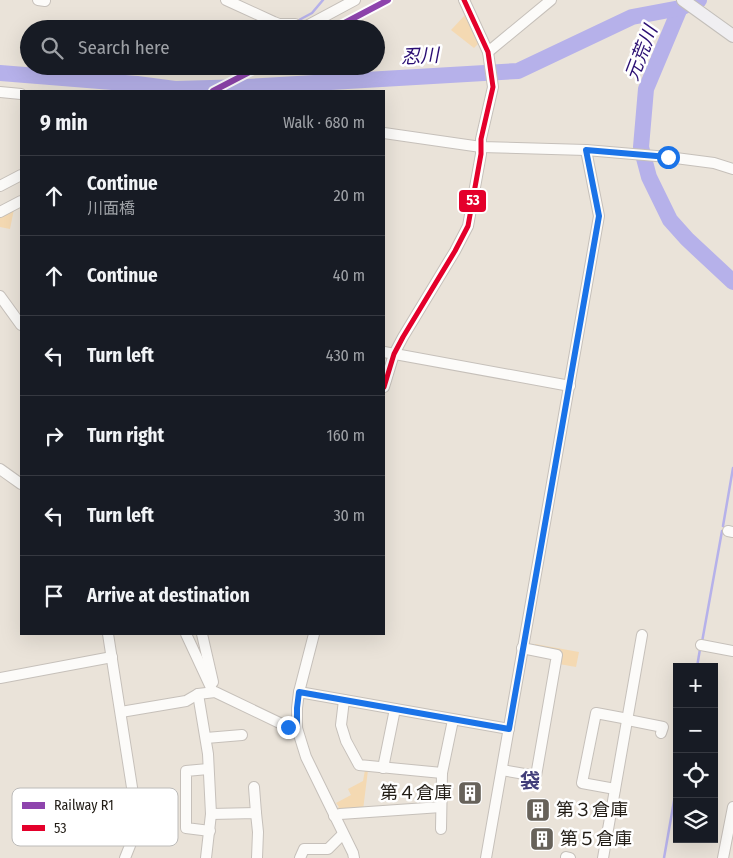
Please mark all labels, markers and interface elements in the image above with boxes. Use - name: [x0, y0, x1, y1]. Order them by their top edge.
- search box: [20, 20, 385, 75]
- water label: 元荒川: [620, 20, 663, 84]
- icon: search: [38, 34, 66, 62]
- text: Search here: [78, 36, 170, 59]
- water label: 忍川: [400, 43, 442, 68]
- text: 9 min: [40, 110, 88, 136]
- text: Walk · 680 m: [283, 113, 365, 132]
- route start: [657, 146, 680, 169]
- text: Continue: [87, 172, 158, 195]
- icon: ahead: [40, 182, 68, 210]
- text: 20 m: [334, 186, 365, 205]
- line badge: 53: [458, 189, 487, 213]
- text: 53: [466, 192, 480, 209]
- text: 川面橋: [87, 199, 135, 218]
- icon: ahead: [40, 262, 68, 290]
- text: Continue: [87, 264, 158, 287]
- text: 40 m: [333, 266, 365, 285]
- icon: left: [40, 342, 68, 370]
- text: Turn left: [87, 344, 154, 367]
- text: 430 m: [326, 346, 365, 365]
- icon: right: [40, 422, 68, 450]
- text: Turn right: [87, 424, 164, 447]
- text: 160 m: [326, 426, 365, 445]
- icon: left: [40, 502, 68, 530]
- text: Turn left: [87, 504, 154, 527]
- text: 30 m: [333, 506, 365, 525]
- icon: arrive: [40, 582, 68, 610]
- text: Arrive at destination: [87, 584, 250, 607]
- map controls: [673, 663, 718, 843]
- button: +: [673, 663, 718, 708]
- button: −: [673, 708, 718, 753]
- route end: [277, 716, 300, 739]
- button: locate: [673, 753, 718, 798]
- district label: 袋: [520, 769, 540, 793]
- building icon: 第４倉庫: [457, 780, 483, 806]
- place label: 第４倉庫: [380, 782, 452, 804]
- legend: [12, 788, 178, 846]
- text: Railway R1: [54, 797, 114, 814]
- building icon: 第３倉庫: [525, 797, 551, 823]
- button: layers: [673, 798, 718, 843]
- place label: 第３倉庫: [556, 799, 628, 821]
- text: 53: [54, 820, 67, 837]
- building icon: 第５倉庫: [529, 826, 555, 852]
- place label: 第５倉庫: [560, 828, 632, 850]

